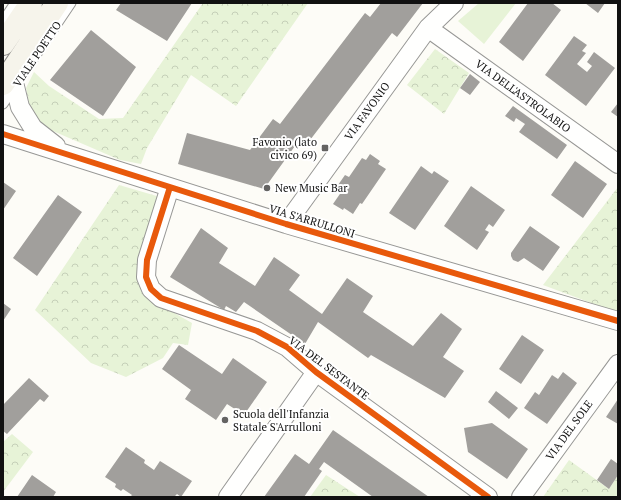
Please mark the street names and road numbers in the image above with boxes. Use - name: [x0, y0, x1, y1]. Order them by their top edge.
- street label: VIALE POETTO: [10, 18, 64, 90]
- street label: VIA DELL'ASTROLABIO: [472, 57, 574, 135]
- street label: VIA FAVONIO: [341, 79, 393, 143]
- street label: VIA S'ARRULLONI: [267, 201, 357, 241]
- street label: VIA DEL SESTANTE: [286, 333, 372, 403]
- street label: VIA DEL SOLE: [543, 397, 595, 463]

